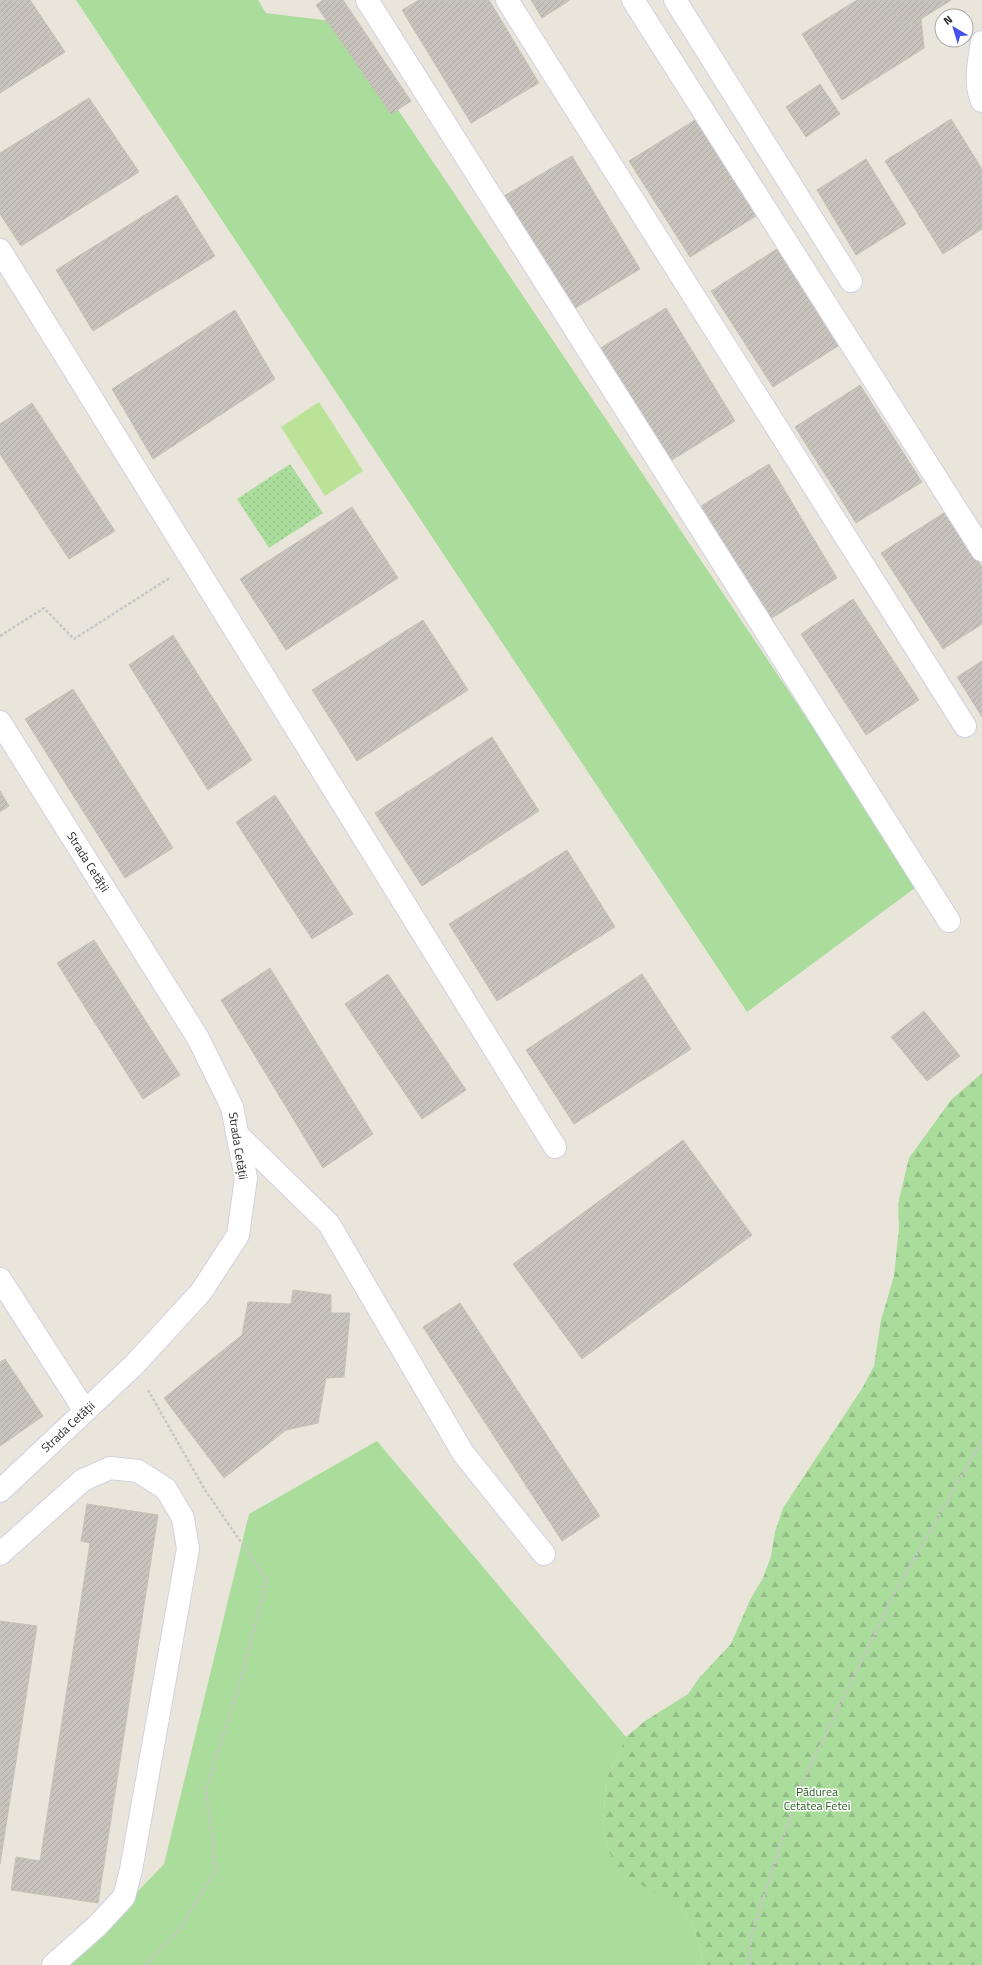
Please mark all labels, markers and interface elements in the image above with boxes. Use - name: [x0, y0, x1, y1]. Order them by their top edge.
- north arrow: [934, 8, 974, 48]
- text: N: [940, 11, 956, 29]
- street label: Strada Cetății: [62, 828, 114, 896]
- street label: Strada Cetății: [224, 1111, 253, 1181]
- street label: Strada Cetății: [36, 1397, 99, 1457]
- park label: Pădurea Cetatea Fetei: [784, 1782, 850, 1815]

